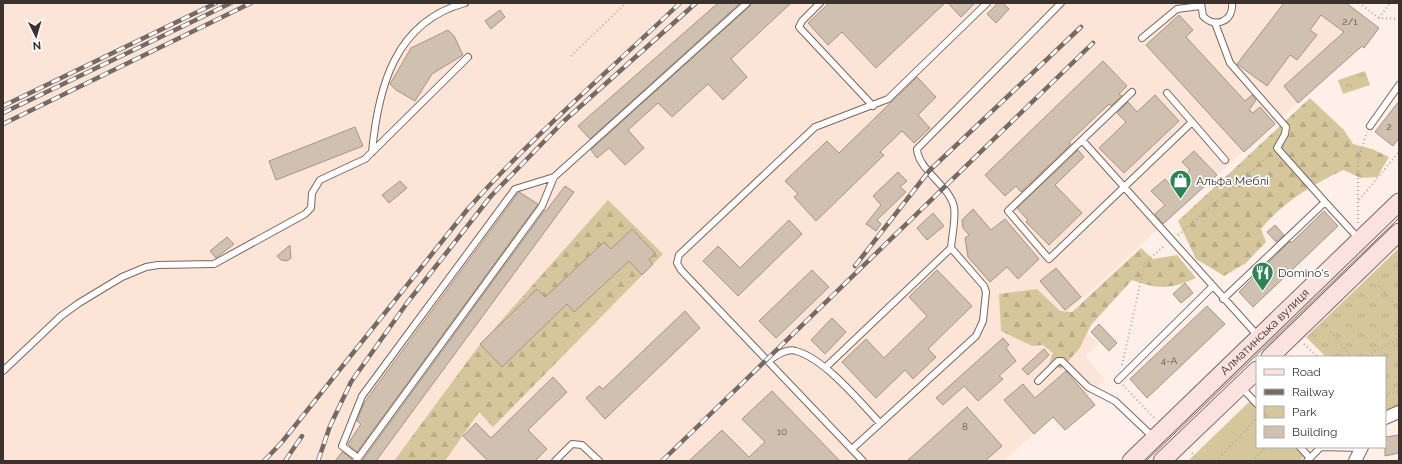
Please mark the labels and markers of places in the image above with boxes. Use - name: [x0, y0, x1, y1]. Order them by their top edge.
- shop icon: Альфа Меблі: [1167, 168, 1193, 201]
- place label: Альфа Меблі: [1196, 174, 1269, 188]
- restaurant icon: Domino's: [1249, 260, 1275, 293]
- place label: Domino's: [1278, 266, 1330, 280]

